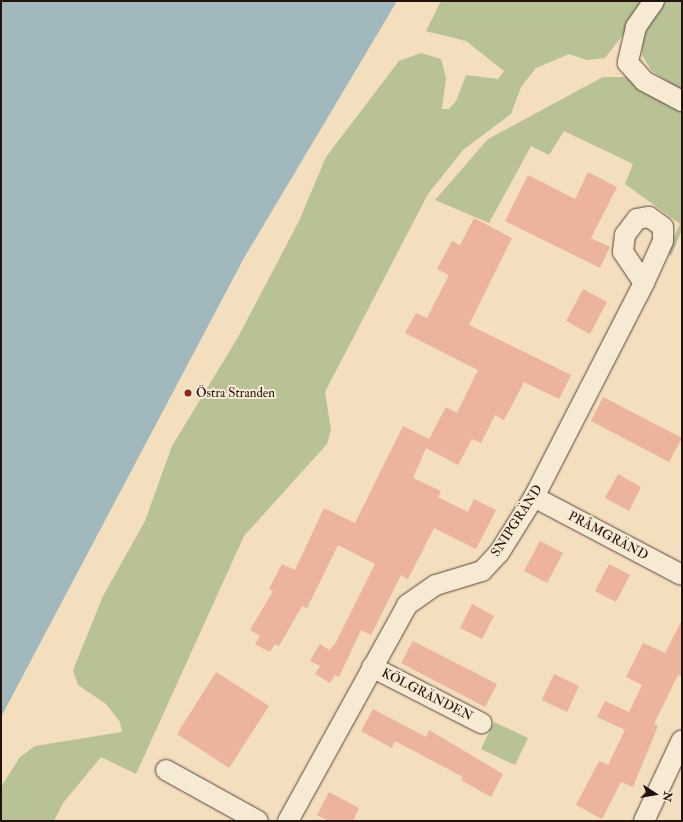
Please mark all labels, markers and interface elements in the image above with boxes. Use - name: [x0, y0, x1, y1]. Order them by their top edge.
- place label: Östra Stranden: [196, 385, 275, 401]
- marker: Östra Stranden: [183, 388, 193, 398]
- street label: SNIPGRÄND: [488, 482, 546, 560]
- street label: PRÅMGRÄND: [565, 508, 651, 564]
- street label: KÖLGRÄNDEN: [379, 665, 475, 725]
- north arrow: [635, 774, 675, 814]
- text: N: [660, 790, 675, 803]

